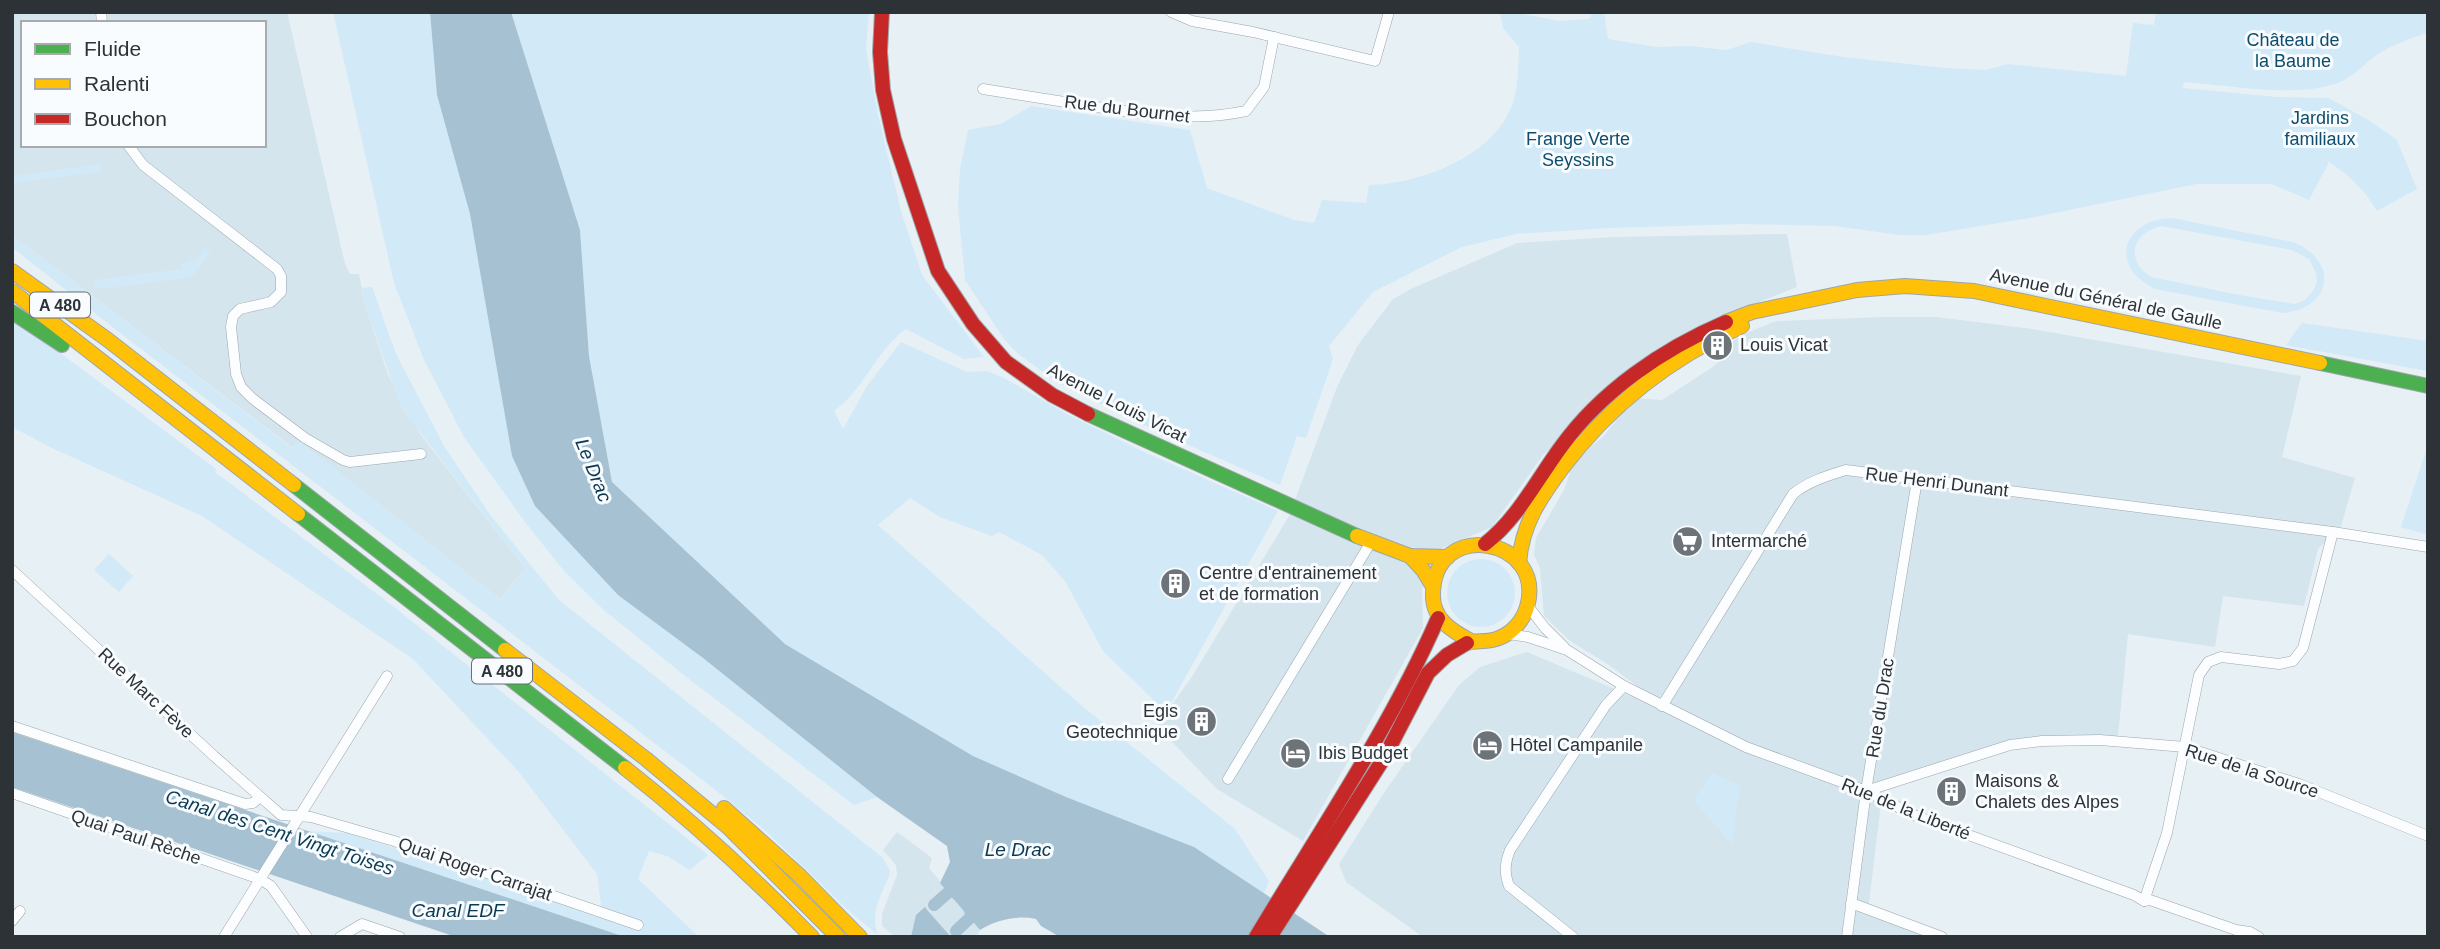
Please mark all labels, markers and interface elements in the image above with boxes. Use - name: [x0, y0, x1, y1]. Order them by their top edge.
- legend: [21, 21, 266, 147]
- park label: Château de la Baume: [2246, 30, 2340, 71]
- text: Fluide: [84, 37, 141, 60]
- text: Ralenti: [84, 72, 149, 95]
- street label: Rue du Bournet: [1063, 91, 1191, 127]
- text: Bouchon: [84, 107, 167, 130]
- park label: Jardins familiaux: [2284, 108, 2356, 149]
- park label: Frange Verte Seyssins: [1526, 129, 1630, 170]
- street label: Avenue du Général de Gaulle: [1988, 265, 2224, 333]
- road number: A 480: [30, 292, 90, 318]
- building icon: Louis Vicat: [1700, 328, 1734, 362]
- place label: Louis Vicat: [1740, 335, 1828, 355]
- street label: Avenue Louis Vicat: [1044, 359, 1190, 447]
- water label: Le Drac: [571, 435, 616, 505]
- street label: Rue Henri Dunant: [1864, 463, 2010, 501]
- supermarket icon: Intermarché: [1671, 524, 1705, 558]
- place label: Intermarché: [1711, 531, 1807, 551]
- place label: Centre d'entrainement et de formation: [1199, 563, 1377, 604]
- building icon: Centre d'entrainement et de formation: [1159, 566, 1193, 600]
- street label: Rue Marc Fève: [94, 644, 198, 742]
- street label: Rue du Drac: [1862, 657, 1898, 759]
- road number: A 480: [472, 658, 532, 684]
- place label: Egis Geotechnique: [1066, 701, 1178, 742]
- building icon: Egis Geotechnique: [1184, 704, 1218, 738]
- hotel icon: Hôtel Campanile: [1470, 728, 1504, 762]
- place label: Hôtel Campanile: [1510, 735, 1643, 755]
- hotel icon: Ibis Budget: [1278, 736, 1312, 770]
- street label: Rue de la Source: [2183, 740, 2321, 802]
- place label: Ibis Budget: [1318, 743, 1408, 763]
- place label: Maisons & Chalets des Alpes: [1975, 771, 2119, 812]
- street label: Rue de la Liberté: [1839, 774, 1973, 844]
- building icon: Maisons & Chalets des Alpes: [1935, 774, 1969, 808]
- water label: Canal des Cent Vingt Toises: [163, 786, 397, 879]
- street label: Quai Paul Rèche: [68, 805, 204, 869]
- street label: Quai Roger Carrajat: [396, 833, 554, 905]
- water label: Le Drac: [985, 839, 1052, 860]
- water label: Canal EDF: [412, 900, 506, 921]

